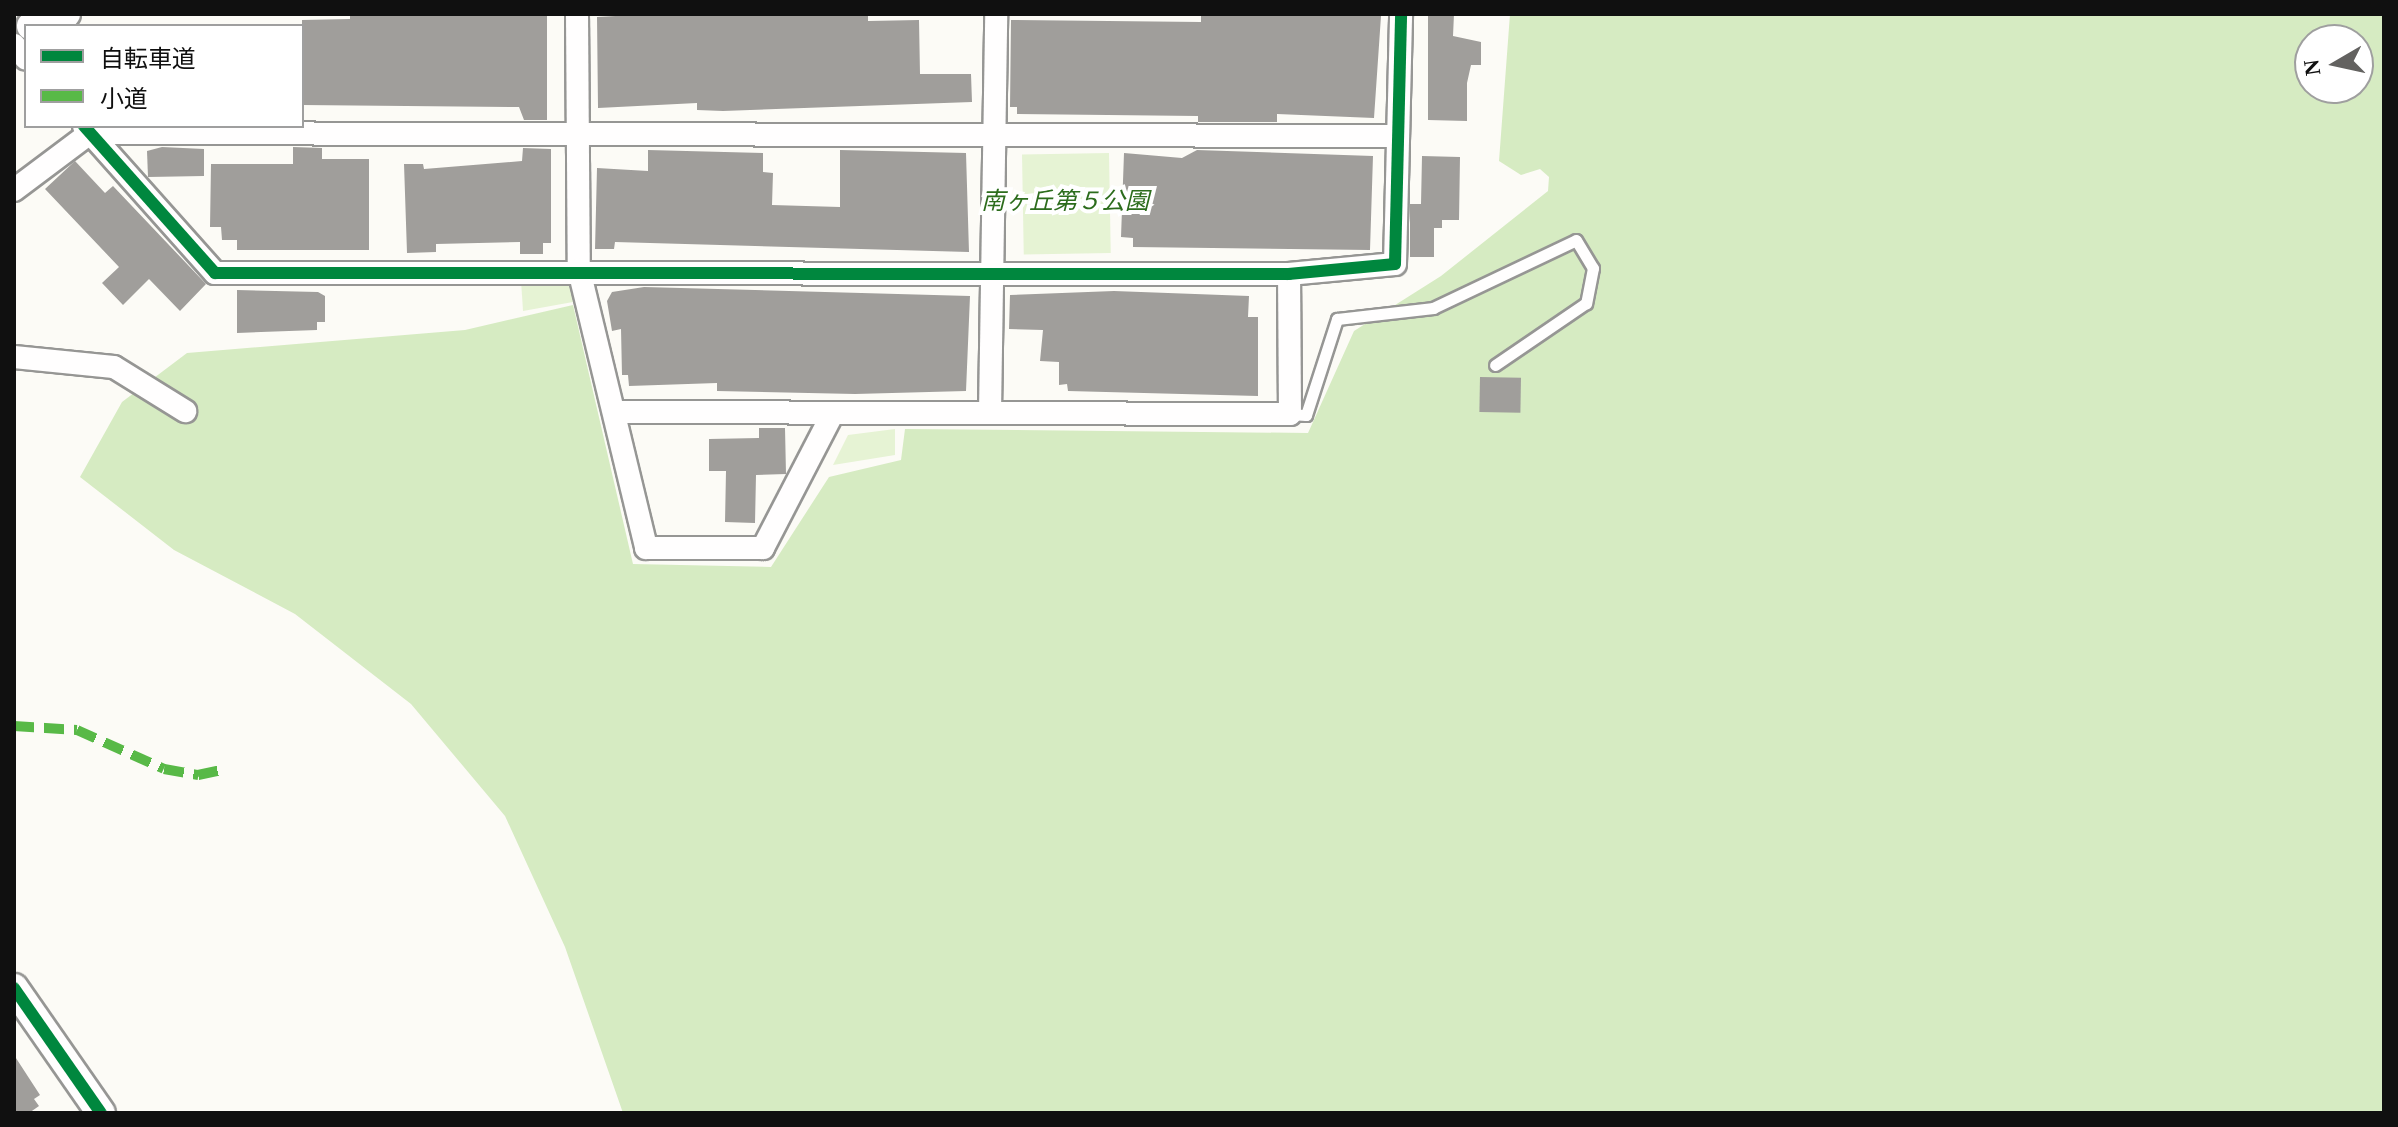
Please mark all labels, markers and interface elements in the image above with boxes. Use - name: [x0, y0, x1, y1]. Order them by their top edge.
- legend: [24, 24, 304, 128]
- north arrow: [2294, 24, 2374, 104]
- text: 自転車道: [100, 46, 196, 72]
- text: N: [2298, 58, 2325, 77]
- text: 小道: [100, 86, 148, 112]
- park label: 南ヶ丘第５公園: [981, 188, 1149, 216]

